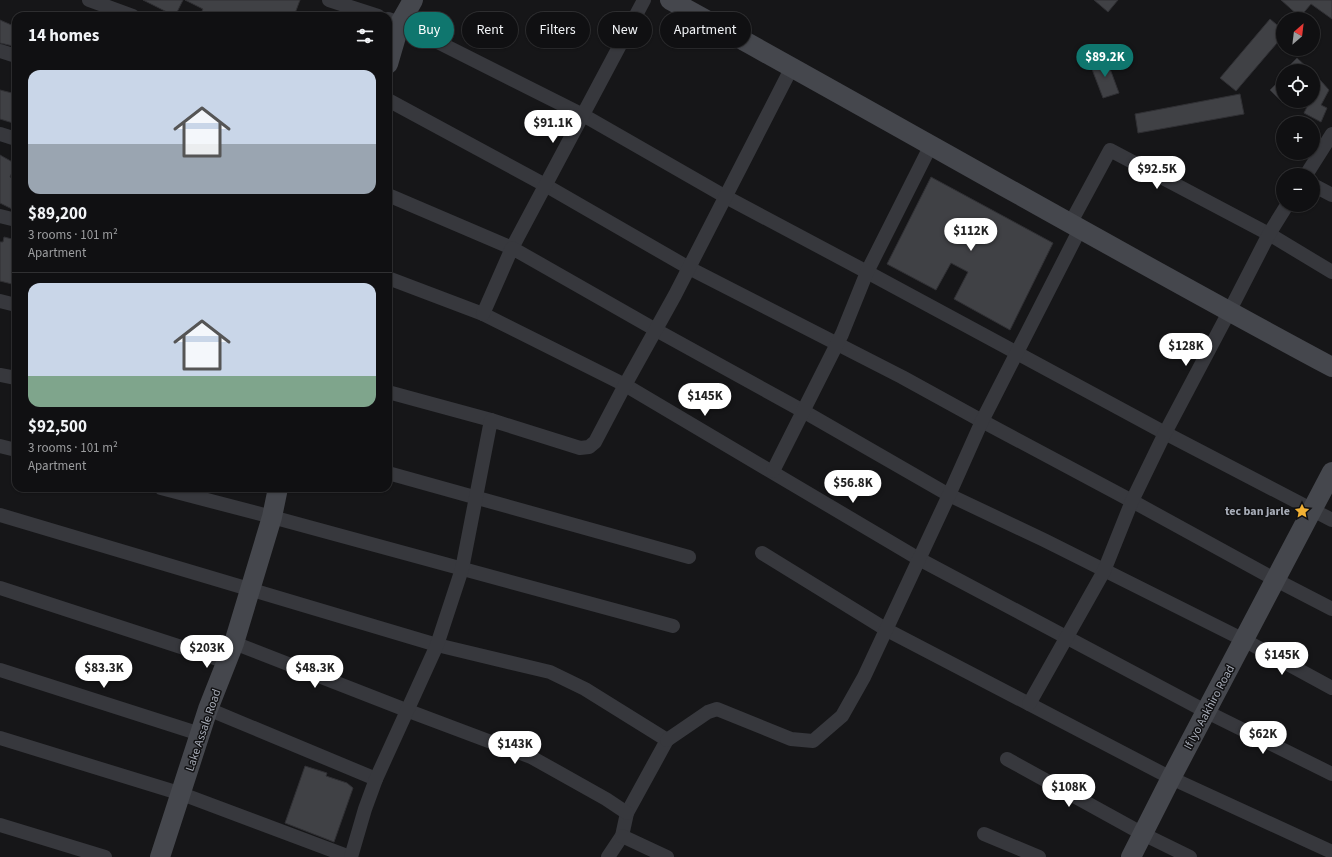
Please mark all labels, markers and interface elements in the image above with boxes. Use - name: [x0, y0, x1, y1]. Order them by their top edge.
- chip: Buy: [404, 12, 454, 48]
- chip: Rent: [462, 12, 518, 48]
- chip: Filters: [526, 12, 590, 48]
- chip: New: [598, 12, 652, 48]
- chip: Apartment: [660, 12, 751, 48]
- north arrow: [1276, 12, 1320, 56]
- map controls: [1276, 12, 1320, 212]
- text: 14 homes: [28, 24, 99, 48]
- icon: filters: [354, 25, 376, 47]
- pin: $89.2K: [1072, 44, 1138, 78]
- text: $89.2K: [1085, 48, 1125, 66]
- button: locate: [1276, 64, 1320, 108]
- icon: home: [166, 96, 238, 168]
- pin: $91.1K: [520, 110, 586, 144]
- text: $91.1K: [533, 114, 573, 132]
- button: +: [1276, 116, 1320, 160]
- pin: $92.5K: [1124, 156, 1190, 190]
- text: $92.5K: [1137, 160, 1177, 178]
- button: −: [1276, 168, 1320, 212]
- text: $89,200: [28, 202, 87, 226]
- pin: $112K: [943, 218, 999, 252]
- text: $112K: [953, 222, 989, 240]
- text: 3 rooms · 101 m²: [28, 226, 118, 244]
- text: Apartment: [28, 244, 86, 262]
- icon: home: [166, 309, 238, 381]
- pin: $128K: [1158, 333, 1214, 367]
- text: $128K: [1168, 337, 1204, 355]
- pin: $145K: [677, 383, 733, 417]
- text: $145K: [687, 387, 723, 405]
- text: $92,500: [28, 415, 87, 439]
- text: 3 rooms · 101 m²: [28, 439, 118, 457]
- text: Apartment: [28, 457, 86, 475]
- pin: $56.8K: [820, 470, 886, 504]
- text: $56.8K: [833, 474, 873, 492]
- place icon: tec ban jarle: [1293, 502, 1311, 520]
- place label: tec ban jarle: [1225, 503, 1290, 520]
- pin: $203K: [179, 635, 235, 669]
- text: $203K: [189, 639, 225, 657]
- pin: $145K: [1254, 642, 1310, 676]
- text: $145K: [1264, 646, 1300, 664]
- pin: $83.3K: [71, 655, 137, 689]
- pin: $48.3K: [282, 655, 348, 689]
- text: $83.3K: [84, 659, 124, 677]
- text: $48.3K: [295, 659, 335, 677]
- street label: If Iyo Aakhiro Road: [1180, 662, 1239, 753]
- street label: Lake Assale Road: [181, 687, 226, 774]
- pin: $62K: [1239, 721, 1287, 755]
- text: $62K: [1249, 725, 1277, 743]
- pin: $143K: [487, 731, 543, 765]
- text: $143K: [497, 735, 533, 753]
- pin: $108K: [1041, 774, 1097, 808]
- text: $108K: [1051, 778, 1087, 796]

